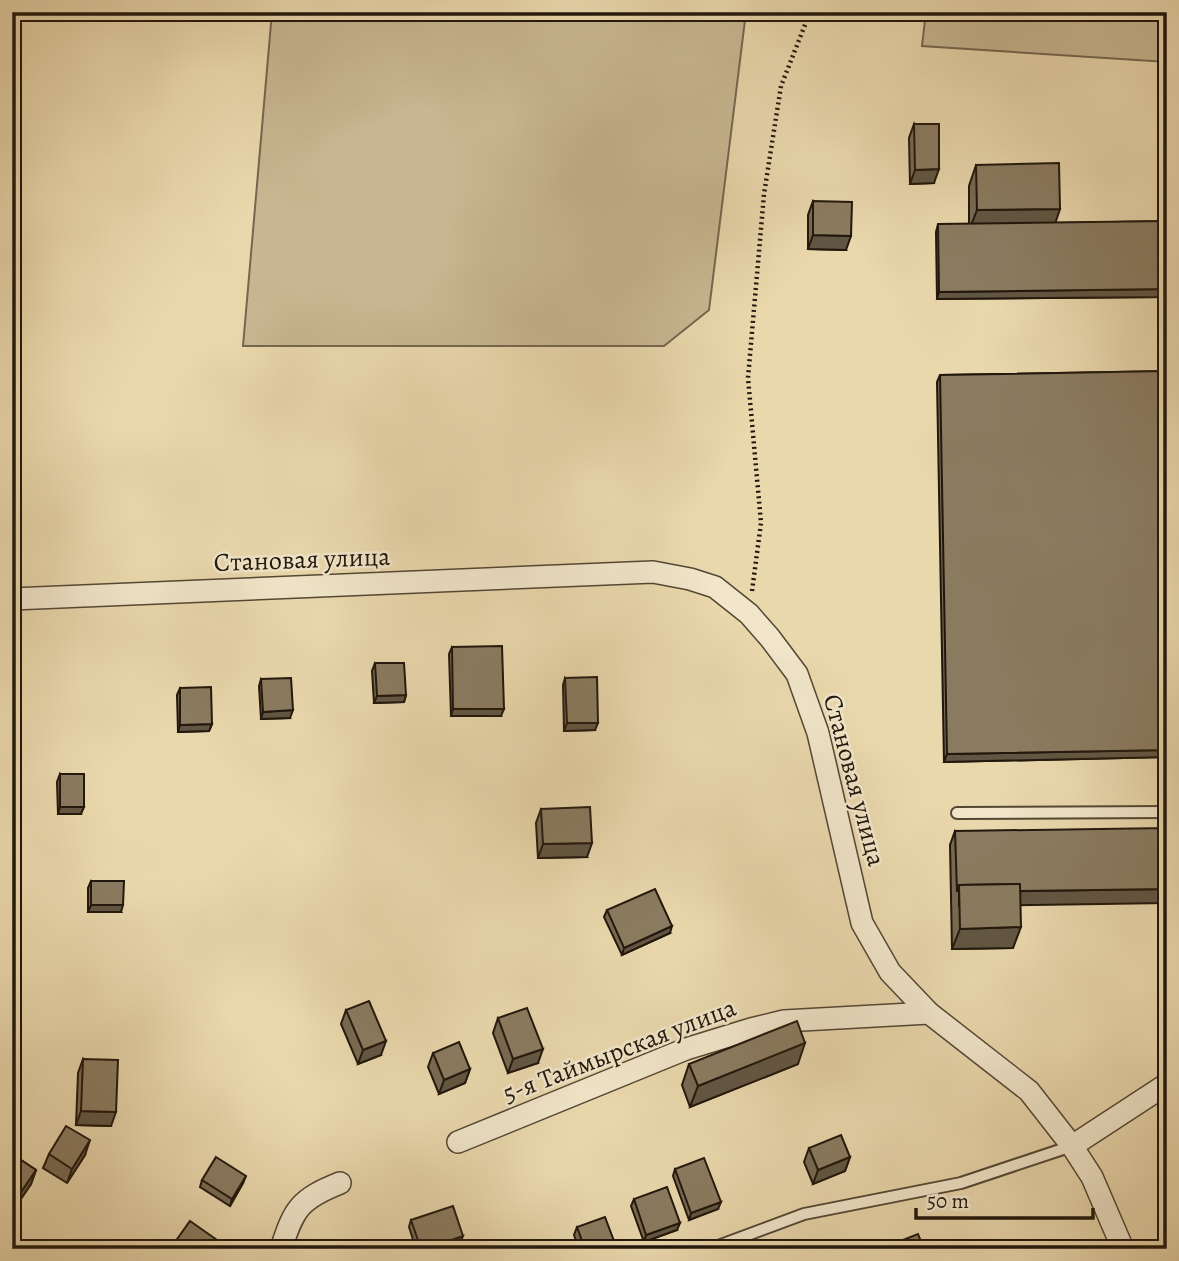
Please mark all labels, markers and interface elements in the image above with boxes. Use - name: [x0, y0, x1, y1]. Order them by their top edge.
- street label: Становая улица: [213, 539, 391, 580]
- street label: Становая улица: [815, 690, 894, 870]
- street label: 5-я Таймырская улица: [498, 990, 741, 1111]
- scale bar: [916, 1177, 1093, 1221]
- text: 50 m: [927, 1187, 969, 1215]

